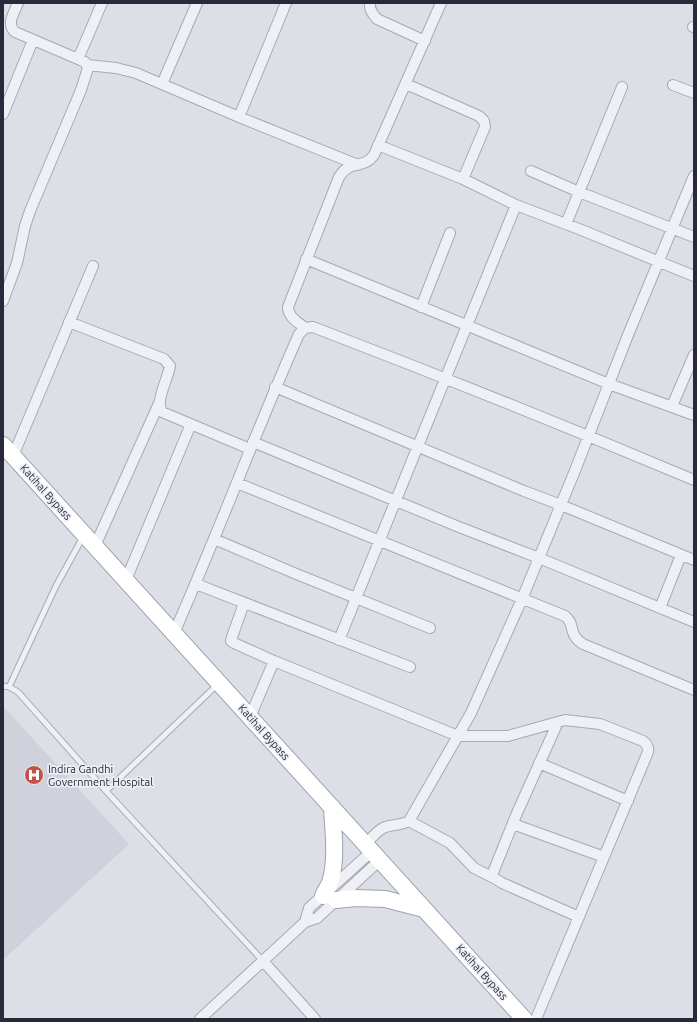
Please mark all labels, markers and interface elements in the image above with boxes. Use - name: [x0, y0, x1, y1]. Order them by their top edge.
- street label: Katihal Bypass: [18, 462, 74, 522]
- street label: Katihal Bypass: [236, 702, 292, 762]
- place label: Indira Gandhi Government Hospital: [48, 763, 153, 788]
- hospital icon: Indira Gandhi Government Hospital: [23, 764, 45, 786]
- street label: Katihal Bypass: [454, 942, 510, 1002]

